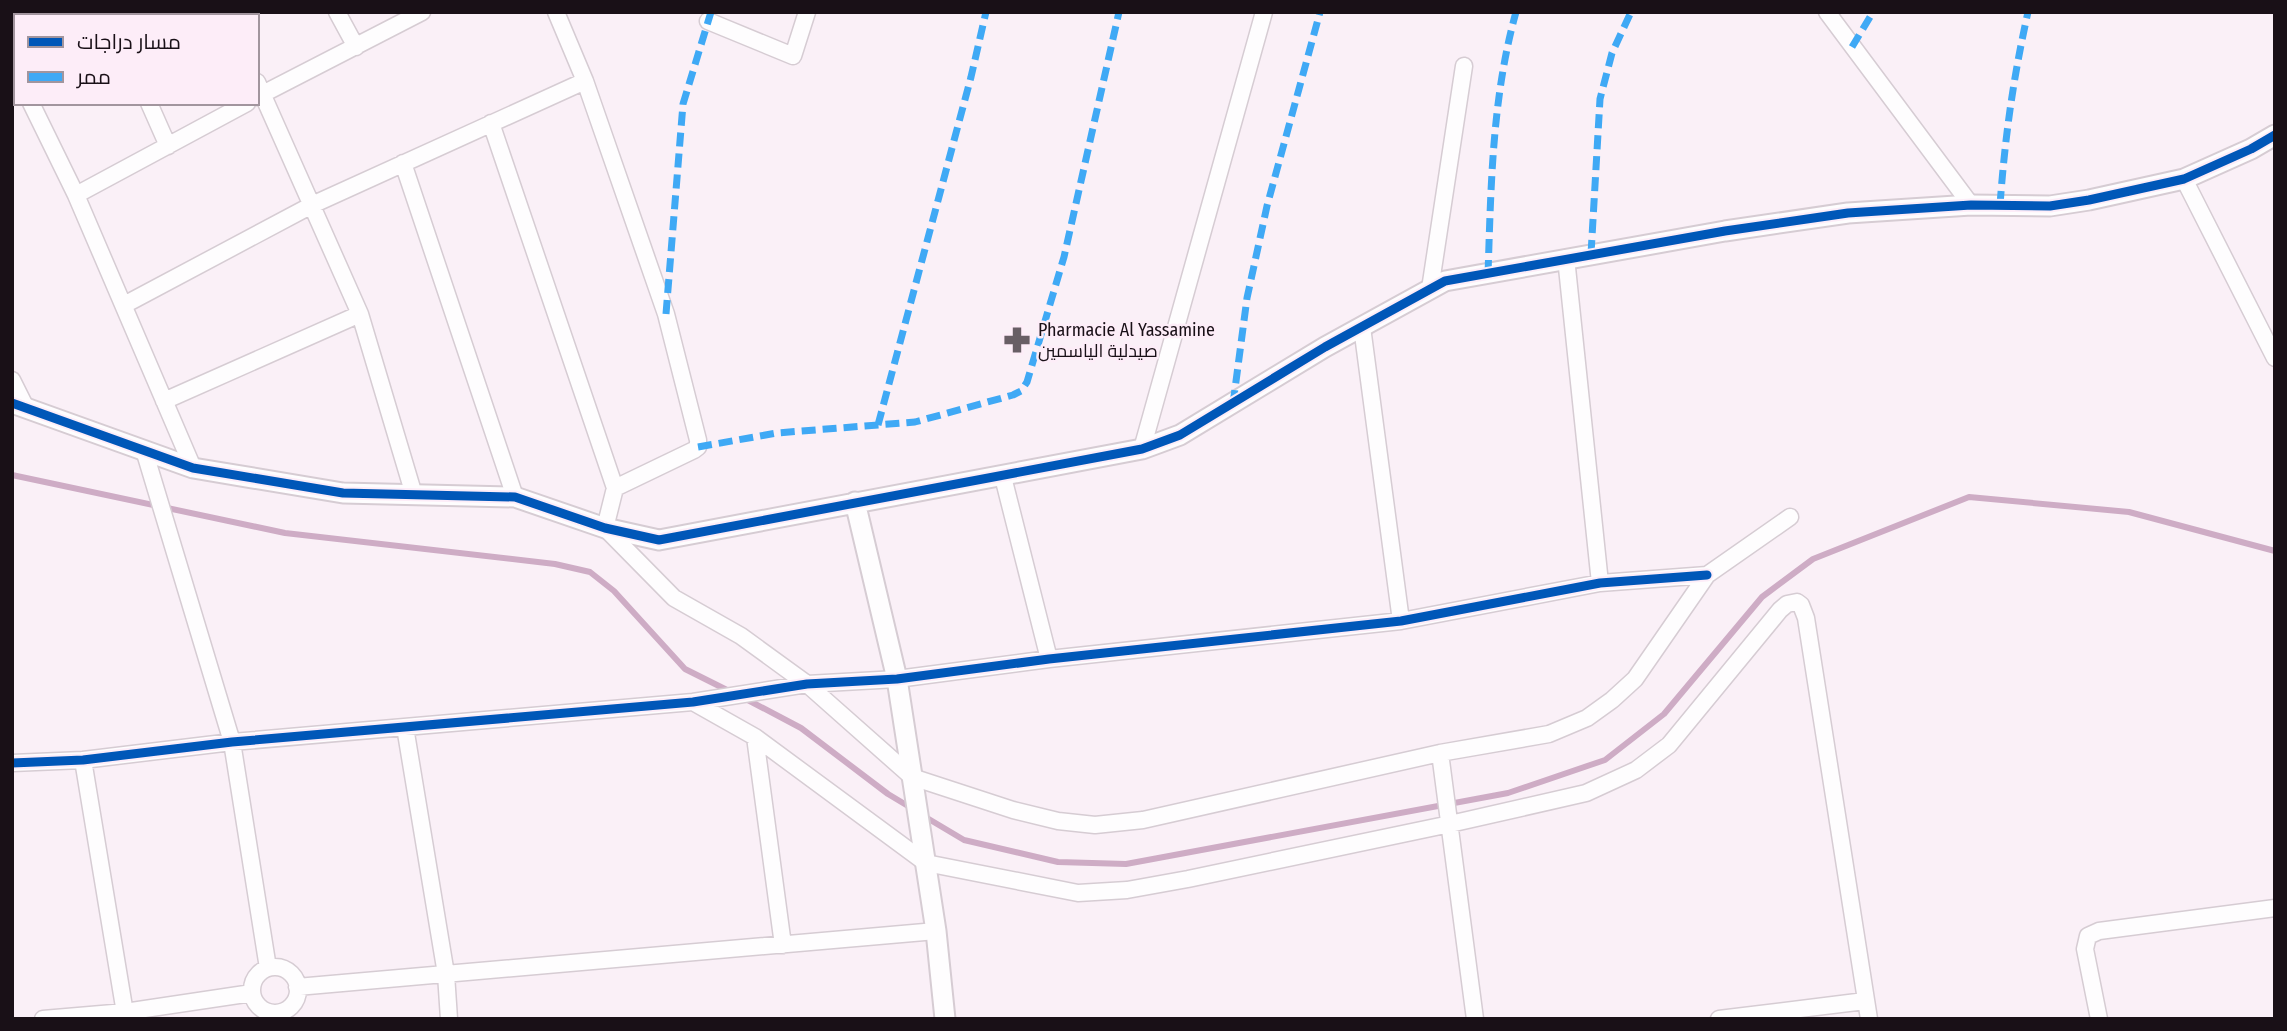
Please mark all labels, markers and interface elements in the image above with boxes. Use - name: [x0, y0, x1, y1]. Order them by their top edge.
- legend: [14, 14, 259, 105]
- text: مسار دراجات: [77, 29, 181, 55]
- text: ممر: [76, 64, 111, 90]
- place label: Pharmacie Al Yassamine صيدلية الياسمين: [1038, 319, 1215, 362]
- pharmacy icon: Pharmacie Al Yassamine صيدلية الياسمين: [1002, 325, 1032, 355]

